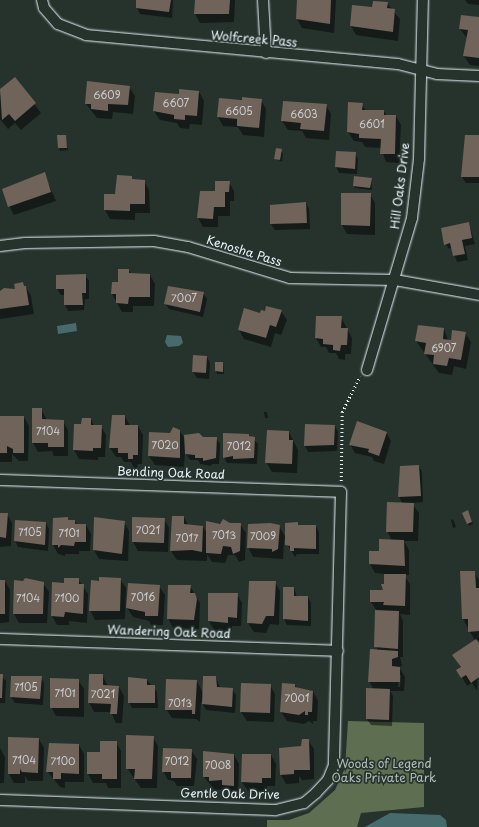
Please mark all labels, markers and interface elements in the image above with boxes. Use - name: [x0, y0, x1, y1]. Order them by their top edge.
- street label: Wolfcreek Pass: [210, 28, 298, 50]
- house number: 6609: [94, 89, 120, 101]
- house number: 6607: [163, 97, 189, 109]
- house number: 6605: [225, 105, 253, 117]
- house number: 6603: [290, 108, 318, 120]
- house number: 6601: [359, 118, 385, 130]
- street label: Hill Oaks Drive: [388, 142, 412, 230]
- street label: Kenosha Pass: [205, 233, 283, 269]
- house number: 7007: [171, 292, 197, 304]
- house number: 6907: [432, 342, 456, 354]
- house number: 7104: [36, 425, 60, 437]
- house number: 7020: [152, 439, 178, 451]
- house number: 7012: [227, 440, 251, 452]
- street label: Bending Oak Road: [117, 464, 225, 482]
- house number: 7021: [136, 524, 160, 536]
- house number: 7105: [18, 526, 42, 538]
- house number: 7101: [58, 527, 80, 539]
- house number: 7013: [212, 529, 236, 541]
- house number: 7009: [250, 530, 276, 542]
- house number: 7017: [176, 532, 198, 544]
- house number: 7016: [131, 591, 155, 603]
- house number: 7104: [16, 592, 40, 604]
- house number: 7100: [55, 592, 79, 604]
- street label: Wandering Oak Road: [107, 623, 231, 641]
- house number: 7105: [14, 681, 38, 693]
- house number: 7101: [54, 687, 76, 699]
- house number: 7021: [91, 688, 115, 700]
- house number: 7001: [285, 692, 309, 704]
- house number: 7013: [168, 697, 192, 709]
- house number: 7104: [12, 754, 36, 766]
- house number: 7100: [51, 755, 75, 767]
- house number: 7012: [165, 755, 189, 767]
- park label: Woods of Legend Oaks Private Park: [332, 757, 436, 785]
- house number: 7008: [205, 759, 231, 771]
- street label: Gentle Oak Drive: [179, 786, 281, 802]

